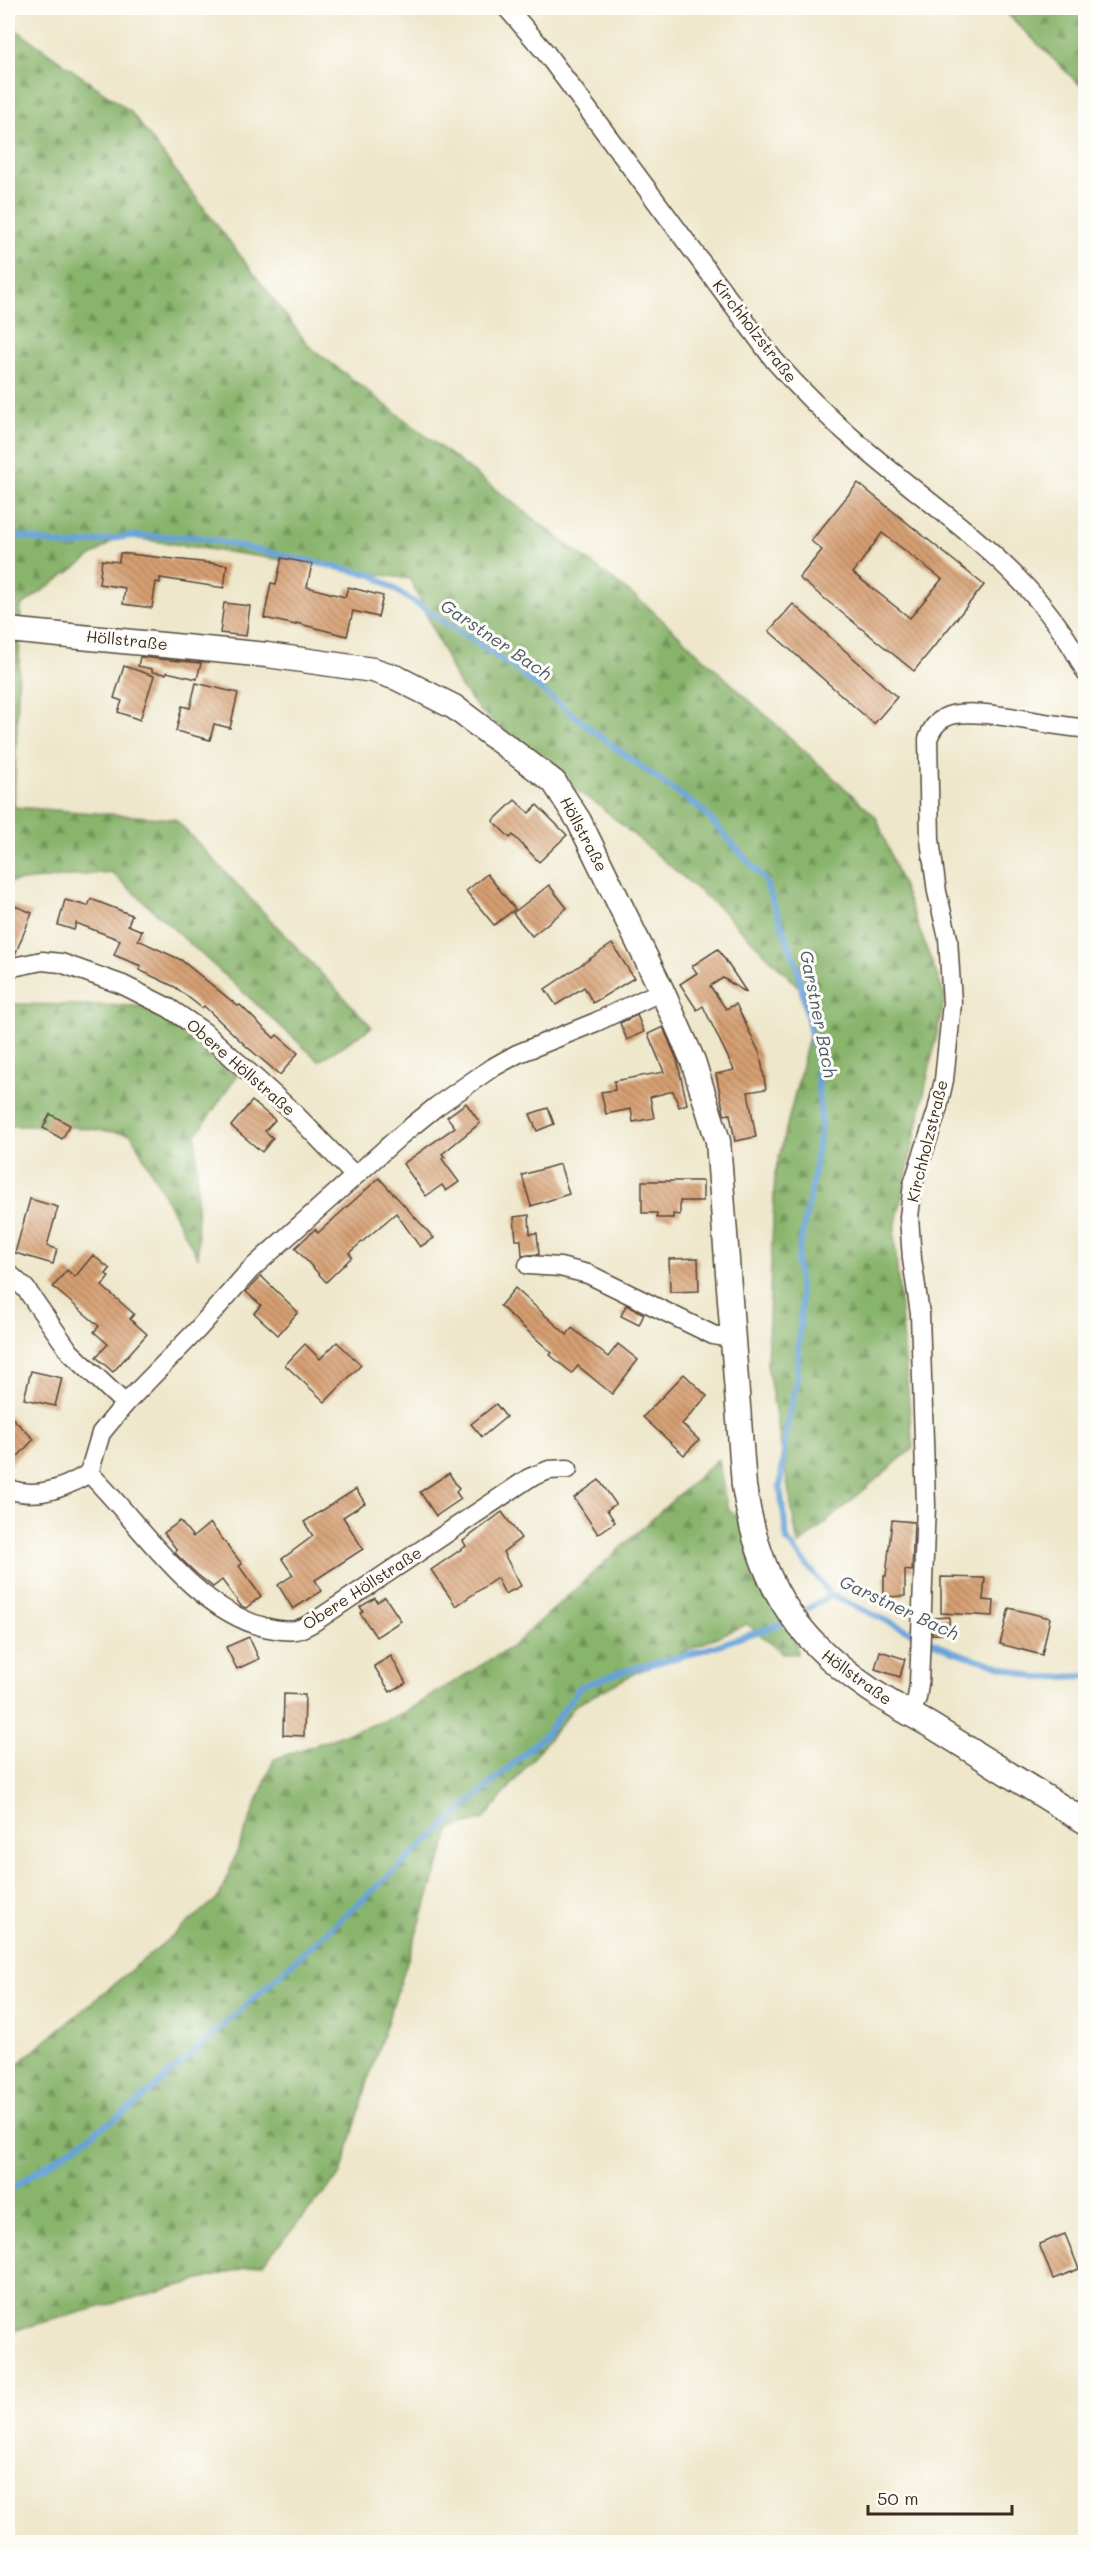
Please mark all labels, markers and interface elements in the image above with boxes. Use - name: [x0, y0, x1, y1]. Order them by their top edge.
- street label: Kirchholzstraße: [709, 275, 802, 387]
- water label: Garstner Bach: [436, 593, 557, 685]
- street label: Höllstraße: [85, 625, 169, 654]
- street label: Höllstraße: [556, 793, 613, 875]
- water label: Garstner Bach: [795, 948, 843, 1080]
- street label: Obere Höllstraße: [183, 1014, 300, 1120]
- street label: Kirchholzstraße: [901, 1078, 952, 1204]
- street label: Obere Höllstraße: [298, 1541, 425, 1634]
- water label: Garstner Bach: [836, 1569, 963, 1645]
- street label: Höllstraße: [818, 1644, 897, 1709]
- scale bar: [868, 2478, 1012, 2516]
- text: 50 m: [877, 2486, 919, 2510]

